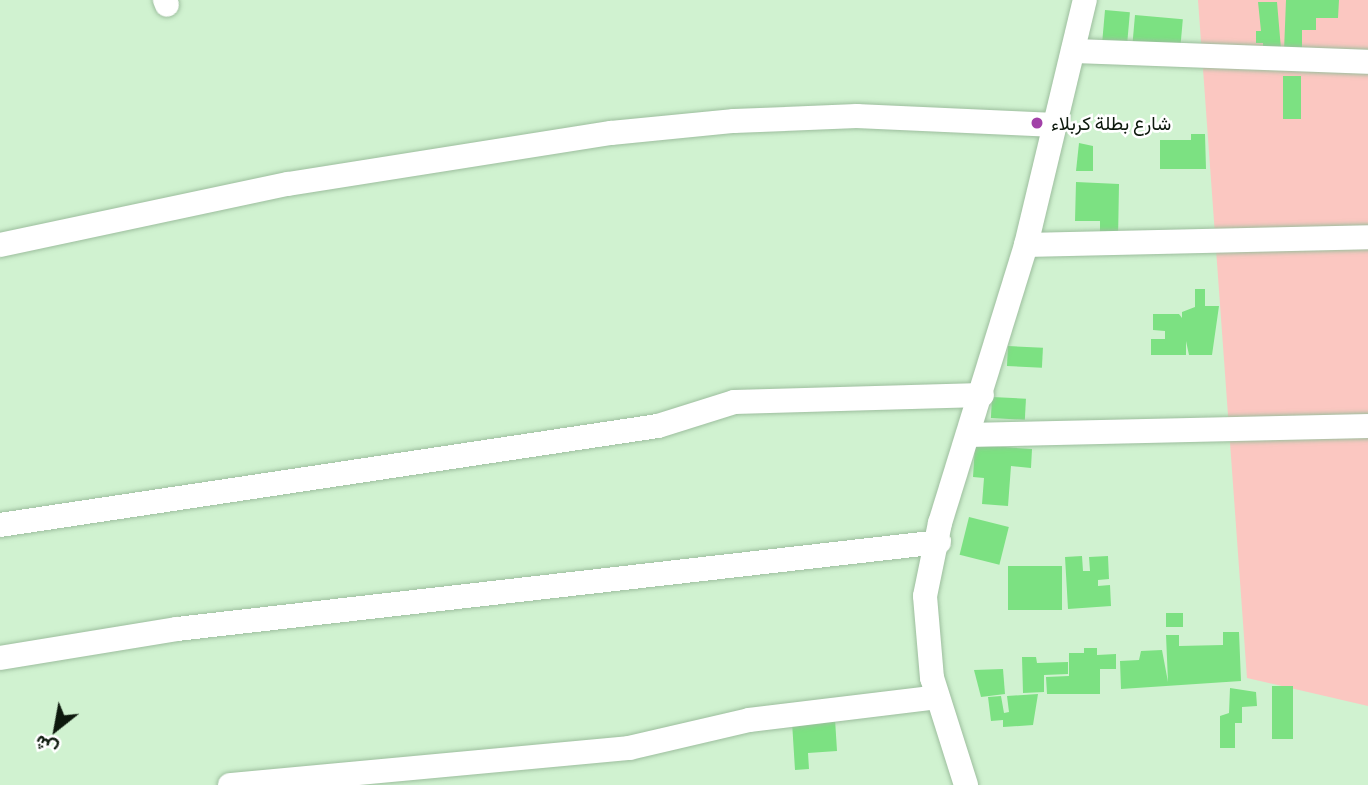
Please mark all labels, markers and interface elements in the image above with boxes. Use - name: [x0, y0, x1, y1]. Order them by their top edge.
- place label: شارع بطلة كربلاء: [1051, 112, 1171, 134]
- marker: شارع بطلة كربلاء: [1029, 115, 1045, 131]
- north arrow: [21, 694, 91, 764]
- text: ش: [28, 729, 62, 765]

